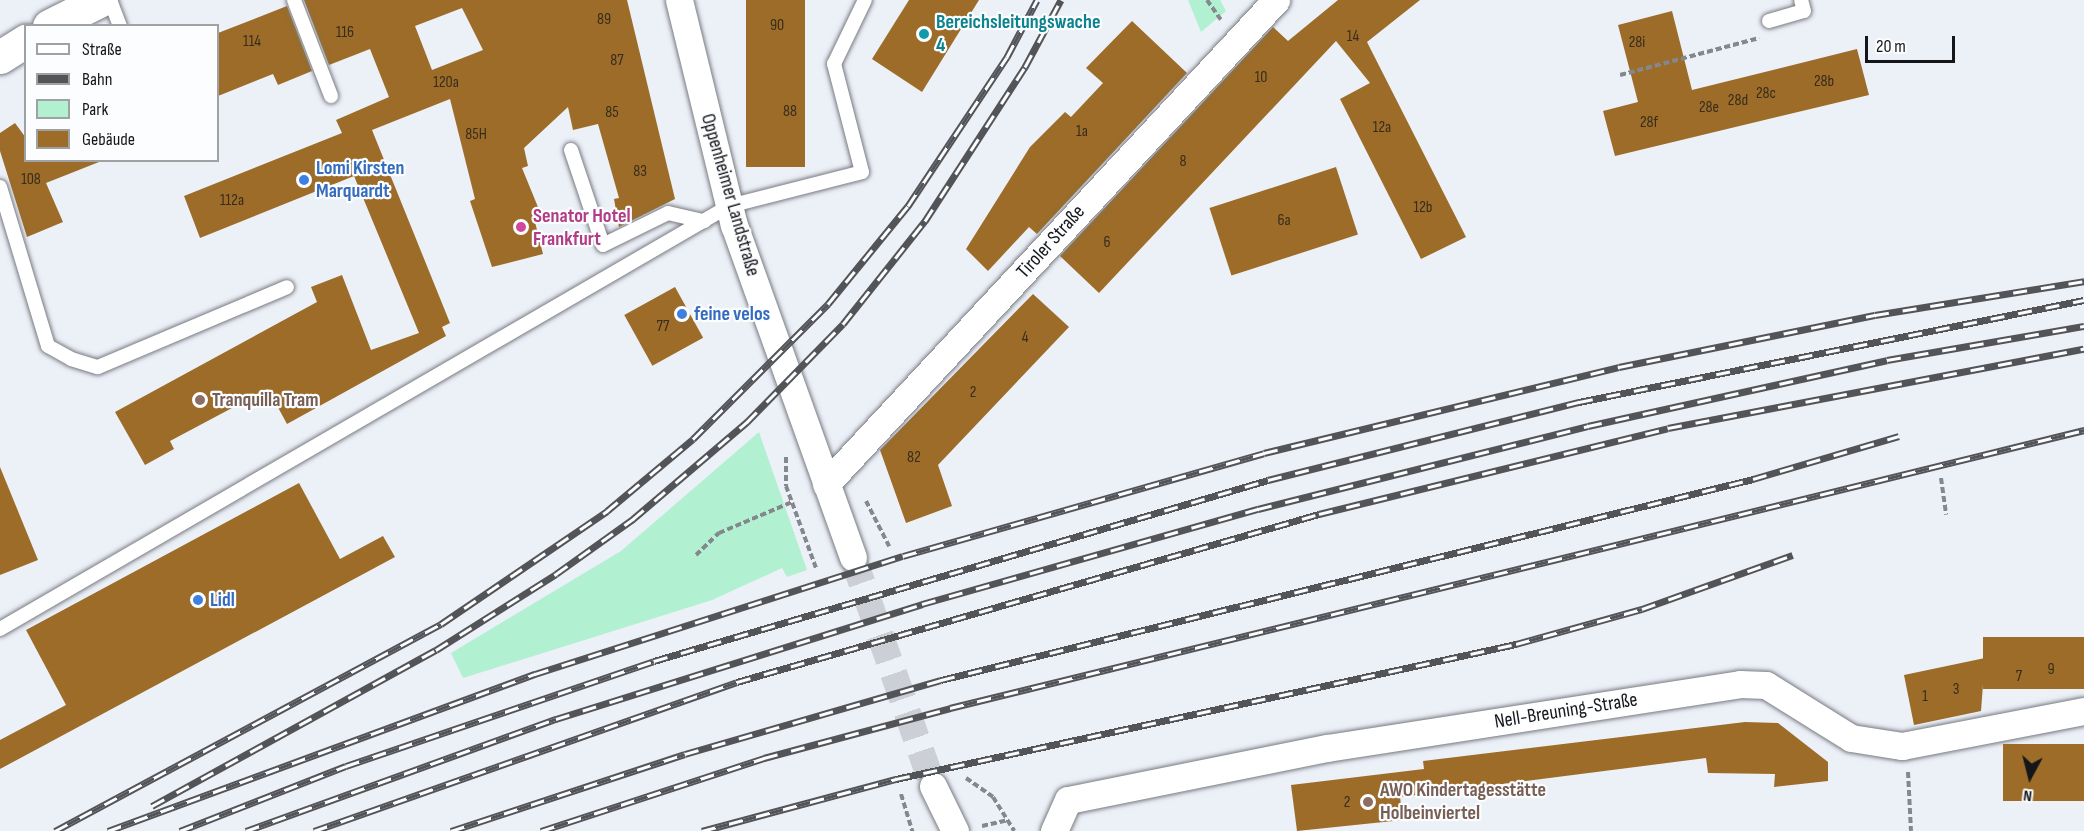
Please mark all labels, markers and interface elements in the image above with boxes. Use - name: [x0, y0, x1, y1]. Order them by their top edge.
- house number: 89: [597, 10, 611, 30]
- place label: Bereichsleitungswache 4: [936, 11, 1100, 58]
- house number: 90: [770, 16, 784, 36]
- house number: 116: [336, 23, 354, 43]
- legend: [24, 24, 219, 162]
- scale bar: [1868, 24, 1958, 62]
- marker: Bereichsleitungswache 4: [917, 27, 931, 41]
- house number: 14: [1347, 27, 1359, 47]
- house number: 114: [243, 32, 261, 52]
- house number: 28i: [1629, 33, 1645, 53]
- text: 20 m: [1876, 36, 1906, 57]
- text: Straße: [82, 39, 122, 60]
- house number: 87: [610, 51, 624, 71]
- house number: 10: [1255, 68, 1267, 88]
- text: Bahn: [82, 69, 112, 90]
- house number: 28b: [1814, 72, 1834, 92]
- house number: 120a: [433, 73, 459, 93]
- house number: 28c: [1756, 84, 1776, 104]
- house number: 28d: [1728, 91, 1748, 111]
- house number: 28e: [1699, 98, 1719, 118]
- text: Park: [82, 99, 108, 120]
- house number: 88: [783, 102, 797, 122]
- house number: 85: [605, 103, 619, 123]
- street label: Oppenheimer Landstraße: [695, 111, 765, 279]
- house number: 28f: [1640, 113, 1658, 133]
- house number: 12a: [1373, 118, 1391, 138]
- house number: 1a: [1076, 122, 1088, 142]
- house number: 85H: [465, 125, 487, 145]
- text: Gebäude: [82, 129, 135, 150]
- house number: 8: [1179, 152, 1187, 172]
- place label: Lomi Kirsten Marquardt: [316, 156, 404, 203]
- house number: 83: [633, 162, 647, 182]
- house number: 108: [21, 170, 41, 190]
- marker: Lomi Kirsten Marquardt: [297, 173, 311, 187]
- house number: 112a: [220, 191, 244, 211]
- house number: 12b: [1413, 198, 1433, 218]
- street label: Tiroler Straße: [1012, 200, 1090, 284]
- place label: Senator Hotel Frankfurt: [533, 204, 631, 251]
- house number: 6a: [1277, 211, 1291, 231]
- marker: Senator Hotel Frankfurt: [514, 220, 528, 234]
- house number: 6: [1103, 233, 1111, 253]
- place label: feine velos: [694, 302, 770, 326]
- marker: feine velos: [675, 307, 689, 321]
- house number: 77: [657, 317, 669, 337]
- house number: 4: [1022, 328, 1028, 348]
- house number: 2: [970, 383, 976, 403]
- place label: Tranquilla Tram: [212, 388, 318, 412]
- marker: Tranquilla Tram: [193, 393, 207, 407]
- house number: 82: [907, 448, 921, 468]
- place label: Lidl: [210, 588, 235, 612]
- marker: Lidl: [191, 593, 205, 607]
- house number: 9: [2047, 660, 2055, 680]
- house number: 7: [2016, 667, 2022, 687]
- house number: 3: [1953, 680, 1959, 700]
- house number: 1: [1922, 687, 1928, 707]
- street label: Nell-Breuning-Straße: [1493, 688, 1639, 734]
- north arrow: [2000, 747, 2060, 807]
- place label: AWO Kindertagesstätte Holbeinviertel: [1380, 778, 1546, 825]
- text: N: [2022, 785, 2033, 805]
- house number: 2: [1344, 793, 1350, 813]
- marker: AWO Kindertagesstätte Holbeinviertel: [1361, 795, 1375, 809]

